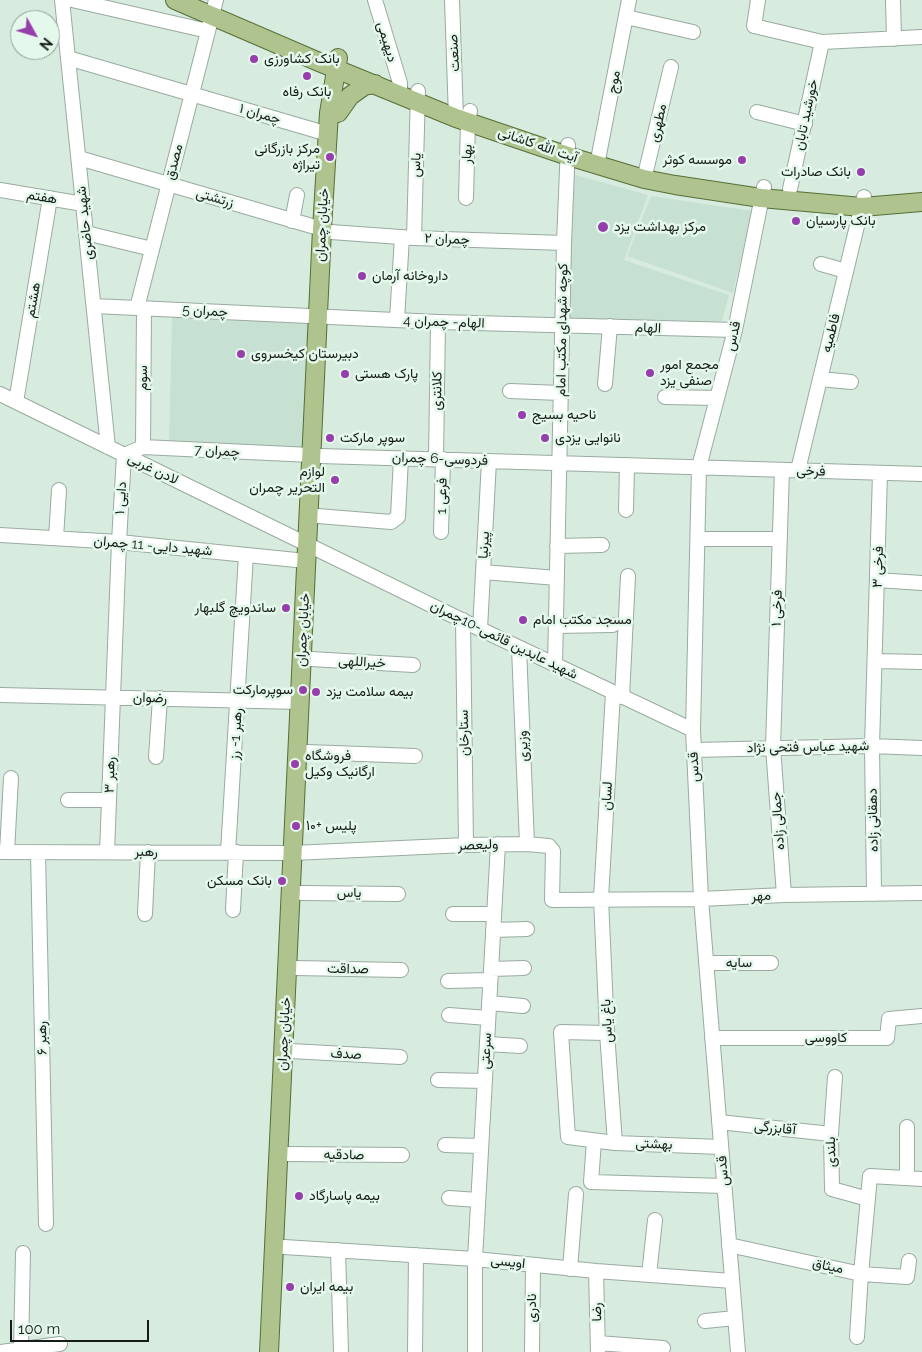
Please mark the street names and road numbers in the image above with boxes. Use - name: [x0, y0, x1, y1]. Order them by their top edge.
- street label: دیهیمی: [373, 20, 401, 64]
- street label: صنعت: [445, 34, 463, 72]
- street label: موج: [604, 69, 624, 95]
- street label: خورشید تابان: [790, 78, 822, 152]
- street label: چمران ۱: [237, 100, 283, 128]
- street label: مطهری: [645, 102, 671, 144]
- street label: آیت الله کاشانی: [496, 124, 580, 166]
- street label: مصدق: [161, 142, 187, 182]
- street label: بهار: [458, 144, 476, 164]
- street label: یاس: [407, 152, 425, 178]
- street label: شهید حاضری: [73, 185, 97, 261]
- street label: زرتشتی: [194, 185, 236, 211]
- street label: هفتم: [25, 186, 59, 208]
- street label: خیابان چمران: [312, 188, 332, 262]
- street label: چمران ۲: [424, 230, 470, 248]
- street label: کوچه شهدای مکتب امام: [552, 263, 572, 397]
- street label: هشتم: [22, 281, 44, 319]
- street label: چمران 5: [182, 301, 228, 321]
- street label: الهام- چمران 4: [403, 312, 485, 332]
- street label: فاطمیه: [818, 312, 844, 354]
- street label: الهام: [635, 319, 661, 337]
- street label: قدس: [721, 319, 745, 353]
- street label: سوم: [135, 365, 151, 391]
- street label: کلانتری: [428, 371, 446, 411]
- street label: چمران 7: [194, 441, 240, 461]
- street label: لادن غربی: [125, 449, 181, 489]
- street label: فردوسی-6 چمران: [392, 449, 488, 469]
- street label: فرخی: [796, 462, 826, 480]
- street label: فرعی 1: [433, 478, 451, 514]
- street label: دایی ۱: [111, 481, 131, 515]
- street label: پیرنیا: [475, 531, 493, 559]
- street label: شهید دایی- 11 چمران: [93, 532, 213, 560]
- street label: فرخی ۳: [869, 546, 887, 588]
- street label: فرخی ۱: [768, 589, 786, 627]
- street label: خیابان چمران: [293, 593, 313, 667]
- street label: شهید عابدین قائمی-10چمران: [428, 597, 580, 683]
- street label: خیراللهی: [338, 652, 386, 672]
- street label: رضوان: [133, 689, 167, 707]
- street label: رهبر 1- رز: [226, 707, 246, 761]
- street label: ستارخان: [455, 710, 473, 756]
- street label: وزیری: [514, 730, 532, 762]
- street label: شهید عباس فتحی نژاد: [747, 738, 869, 756]
- street label: قدس: [685, 751, 703, 783]
- street label: رهبر ۳: [101, 756, 119, 794]
- street label: لسان: [598, 781, 616, 811]
- street label: دهقانی زاده: [864, 788, 882, 852]
- street label: جمالی زاده: [768, 791, 788, 851]
- street label: ولیعصر: [457, 836, 499, 854]
- street label: رهبر: [134, 844, 158, 860]
- street label: یاس: [337, 885, 361, 901]
- street label: مهر: [751, 887, 771, 905]
- street label: سایه: [726, 955, 752, 971]
- street label: صداقت: [327, 960, 369, 978]
- street label: خیابان چمران: [274, 997, 294, 1071]
- street label: باغ یاس: [597, 999, 617, 1043]
- street label: رهبر ۶: [33, 1021, 51, 1055]
- street label: کاووسی: [805, 1030, 847, 1046]
- street label: سرعتی: [477, 1032, 495, 1070]
- street label: صدف: [330, 1045, 362, 1063]
- street label: آقابزرگی: [753, 1117, 797, 1139]
- street label: بهشتی: [635, 1135, 673, 1153]
- street label: بلندی: [822, 1137, 840, 1167]
- street label: صادقیه: [323, 1146, 365, 1164]
- street label: قدس: [713, 1155, 733, 1187]
- street label: اویسی: [490, 1252, 526, 1272]
- street label: میثاق: [811, 1255, 845, 1277]
- street label: نادری: [524, 1293, 540, 1323]
- street label: رضا: [588, 1302, 606, 1322]

